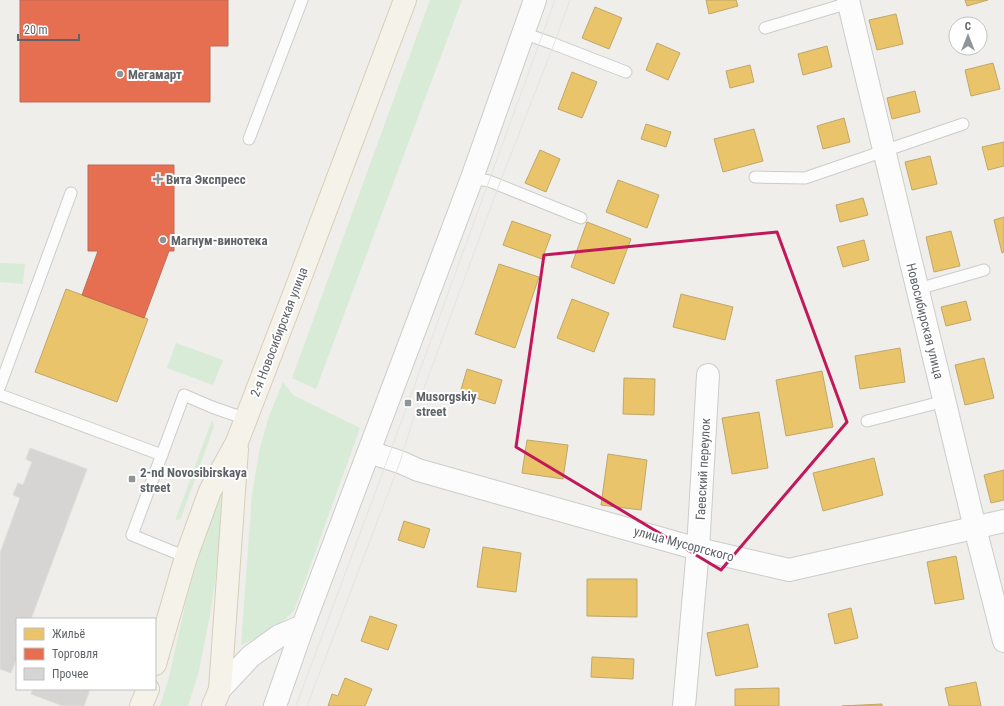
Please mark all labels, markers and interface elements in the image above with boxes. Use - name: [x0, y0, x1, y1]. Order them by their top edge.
- scale bar: [18, 16, 79, 42]
- north arrow: [948, 16, 988, 56]
- text: С: [965, 20, 971, 33]
- text: 20 m: [24, 23, 48, 37]
- place label: Мегамарт: [128, 67, 182, 82]
- marker: Мегамарт: [115, 69, 125, 79]
- place label: Вита Экспресс: [166, 172, 246, 187]
- marker: Вита Экспресс: [153, 174, 163, 184]
- place label: Магнум-винотека: [171, 233, 268, 248]
- marker: Магнум-винотека: [158, 235, 168, 245]
- street label: Новосибирская улица: [903, 262, 947, 380]
- street label: 2-я Новосибирская улица: [247, 265, 311, 399]
- place label: Musorgskiy street: [416, 389, 477, 419]
- marker: Musorgskiy street: [403, 398, 413, 408]
- street label: Гаевский переулок: [693, 417, 713, 520]
- place label: 2-nd Novosibirskaya street: [140, 465, 247, 495]
- marker: 2-nd Novosibirskaya street: [127, 474, 137, 484]
- street label: улица Мусоргского: [632, 523, 736, 565]
- legend: [16, 618, 156, 690]
- text: Жильё: [52, 627, 85, 641]
- text: Торговля: [52, 647, 98, 661]
- text: Прочее: [52, 667, 89, 681]

